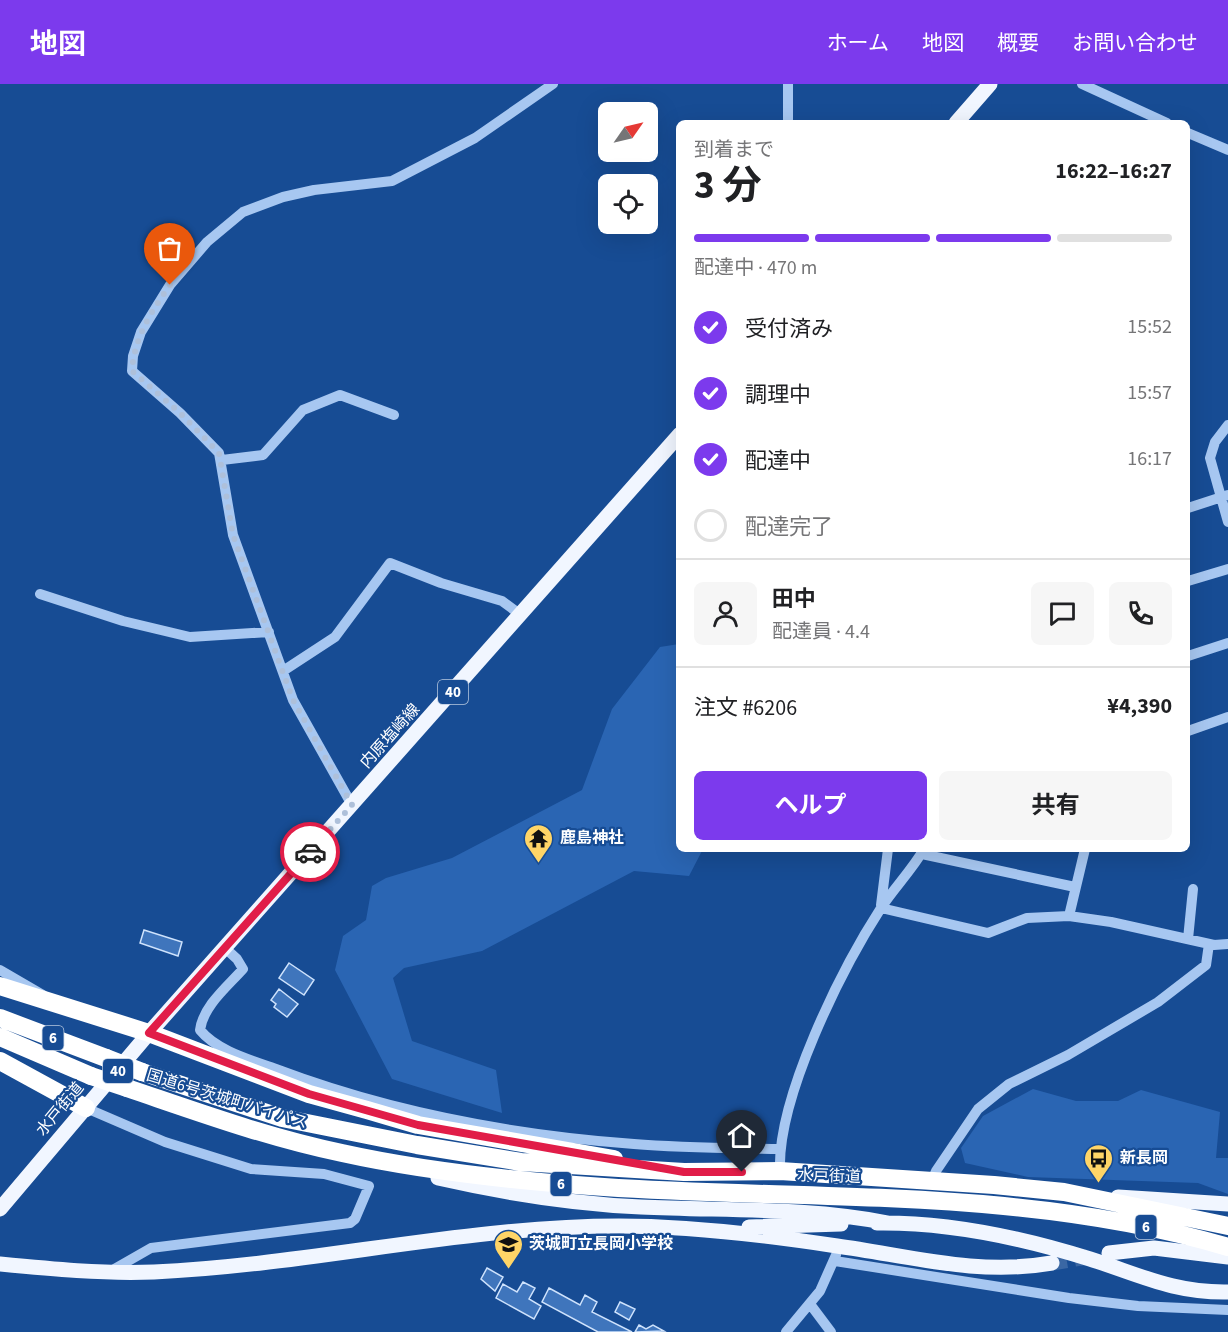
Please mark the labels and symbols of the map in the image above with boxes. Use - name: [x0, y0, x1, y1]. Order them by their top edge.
- north arrow: [598, 102, 658, 162]
- pin: [144, 223, 195, 285]
- road number: 40: [438, 680, 468, 704]
- street label: 内原塩崎線: [355, 699, 425, 773]
- courier: [280, 822, 340, 882]
- temple icon: 鹿島神社: [523, 822, 555, 864]
- place label: 鹿島神社: [560, 827, 624, 849]
- road number: 6: [42, 1026, 64, 1050]
- road number: 40: [103, 1059, 133, 1083]
- street label: 国道6号茨城町バイパス: [144, 1064, 310, 1134]
- street label: 水戸街道: [31, 1077, 89, 1141]
- pin: [716, 1110, 767, 1172]
- bus stop icon: 新長岡: [1083, 1142, 1115, 1184]
- place label: 新長岡: [1120, 1147, 1168, 1169]
- street label: 水戸街道: [797, 1164, 861, 1188]
- road number: 6: [550, 1172, 572, 1196]
- road number: 6: [1136, 1215, 1156, 1239]
- school or university icon: 茨城町立長岡小学校: [492, 1228, 524, 1270]
- place label: 茨城町立長岡小学校: [529, 1233, 673, 1255]

